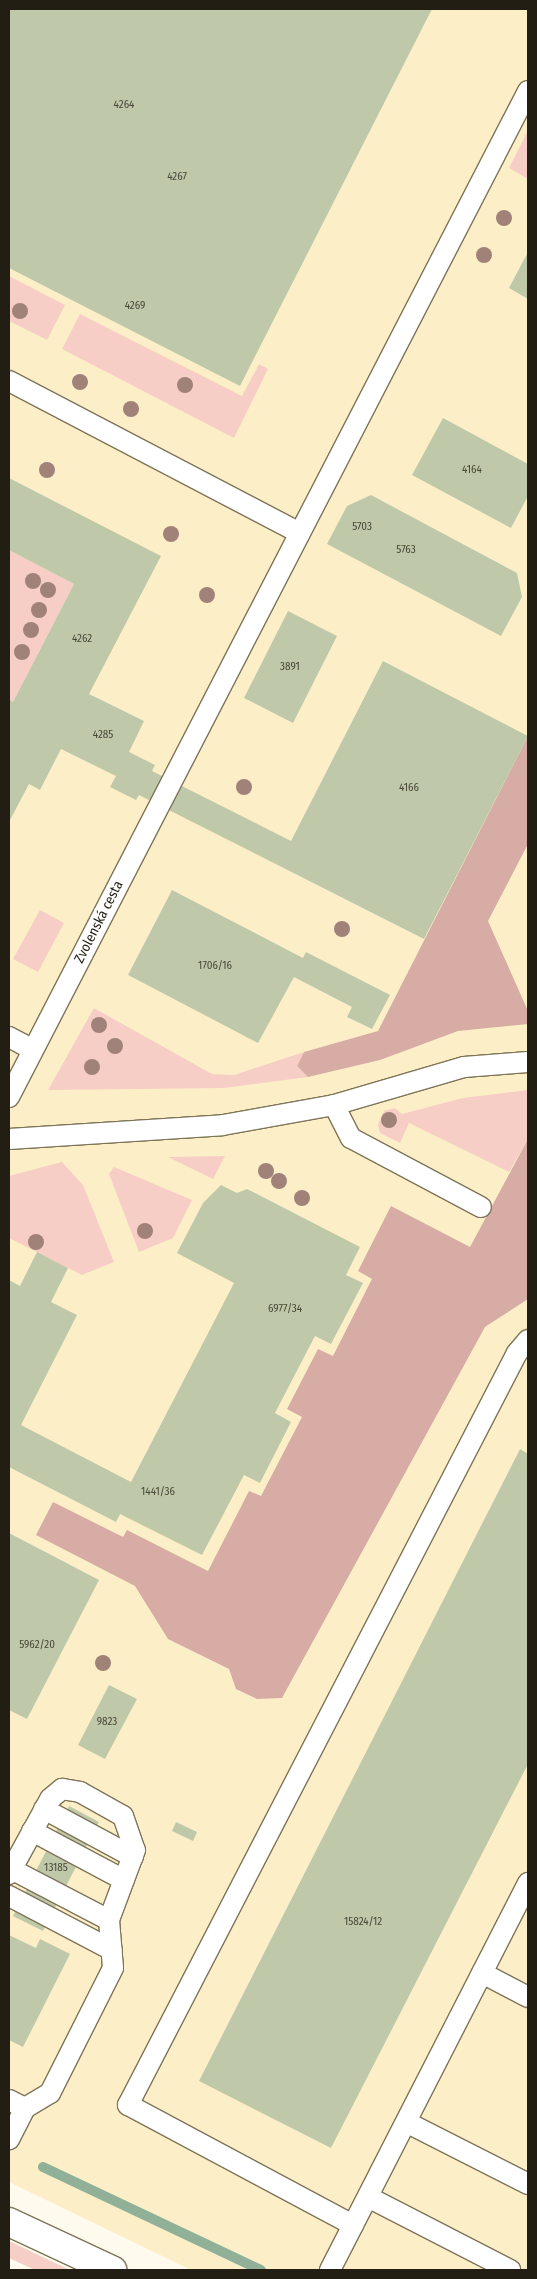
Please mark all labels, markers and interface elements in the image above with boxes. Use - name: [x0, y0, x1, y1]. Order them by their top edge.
- house number: 4264: [114, 98, 134, 112]
- house number: 4267: [167, 170, 187, 184]
- house number: 4269: [125, 299, 145, 313]
- house number: 4164: [462, 463, 482, 477]
- house number: 5703: [352, 520, 372, 534]
- house number: 5763: [396, 543, 416, 557]
- house number: 4262: [72, 632, 92, 646]
- house number: 3891: [280, 660, 300, 674]
- house number: 4285: [93, 728, 113, 742]
- house number: 4166: [399, 781, 419, 795]
- street label: Zvolenská cesta: [71, 878, 127, 966]
- house number: 1706/16: [198, 959, 232, 973]
- house number: 6977/34: [268, 1302, 302, 1316]
- house number: 1441/36: [141, 1485, 175, 1499]
- house number: 5962/20: [19, 1638, 55, 1652]
- house number: 9823: [97, 1715, 117, 1729]
- house number: 13185: [44, 1861, 68, 1875]
- house number: 15824/12: [344, 1915, 382, 1929]

